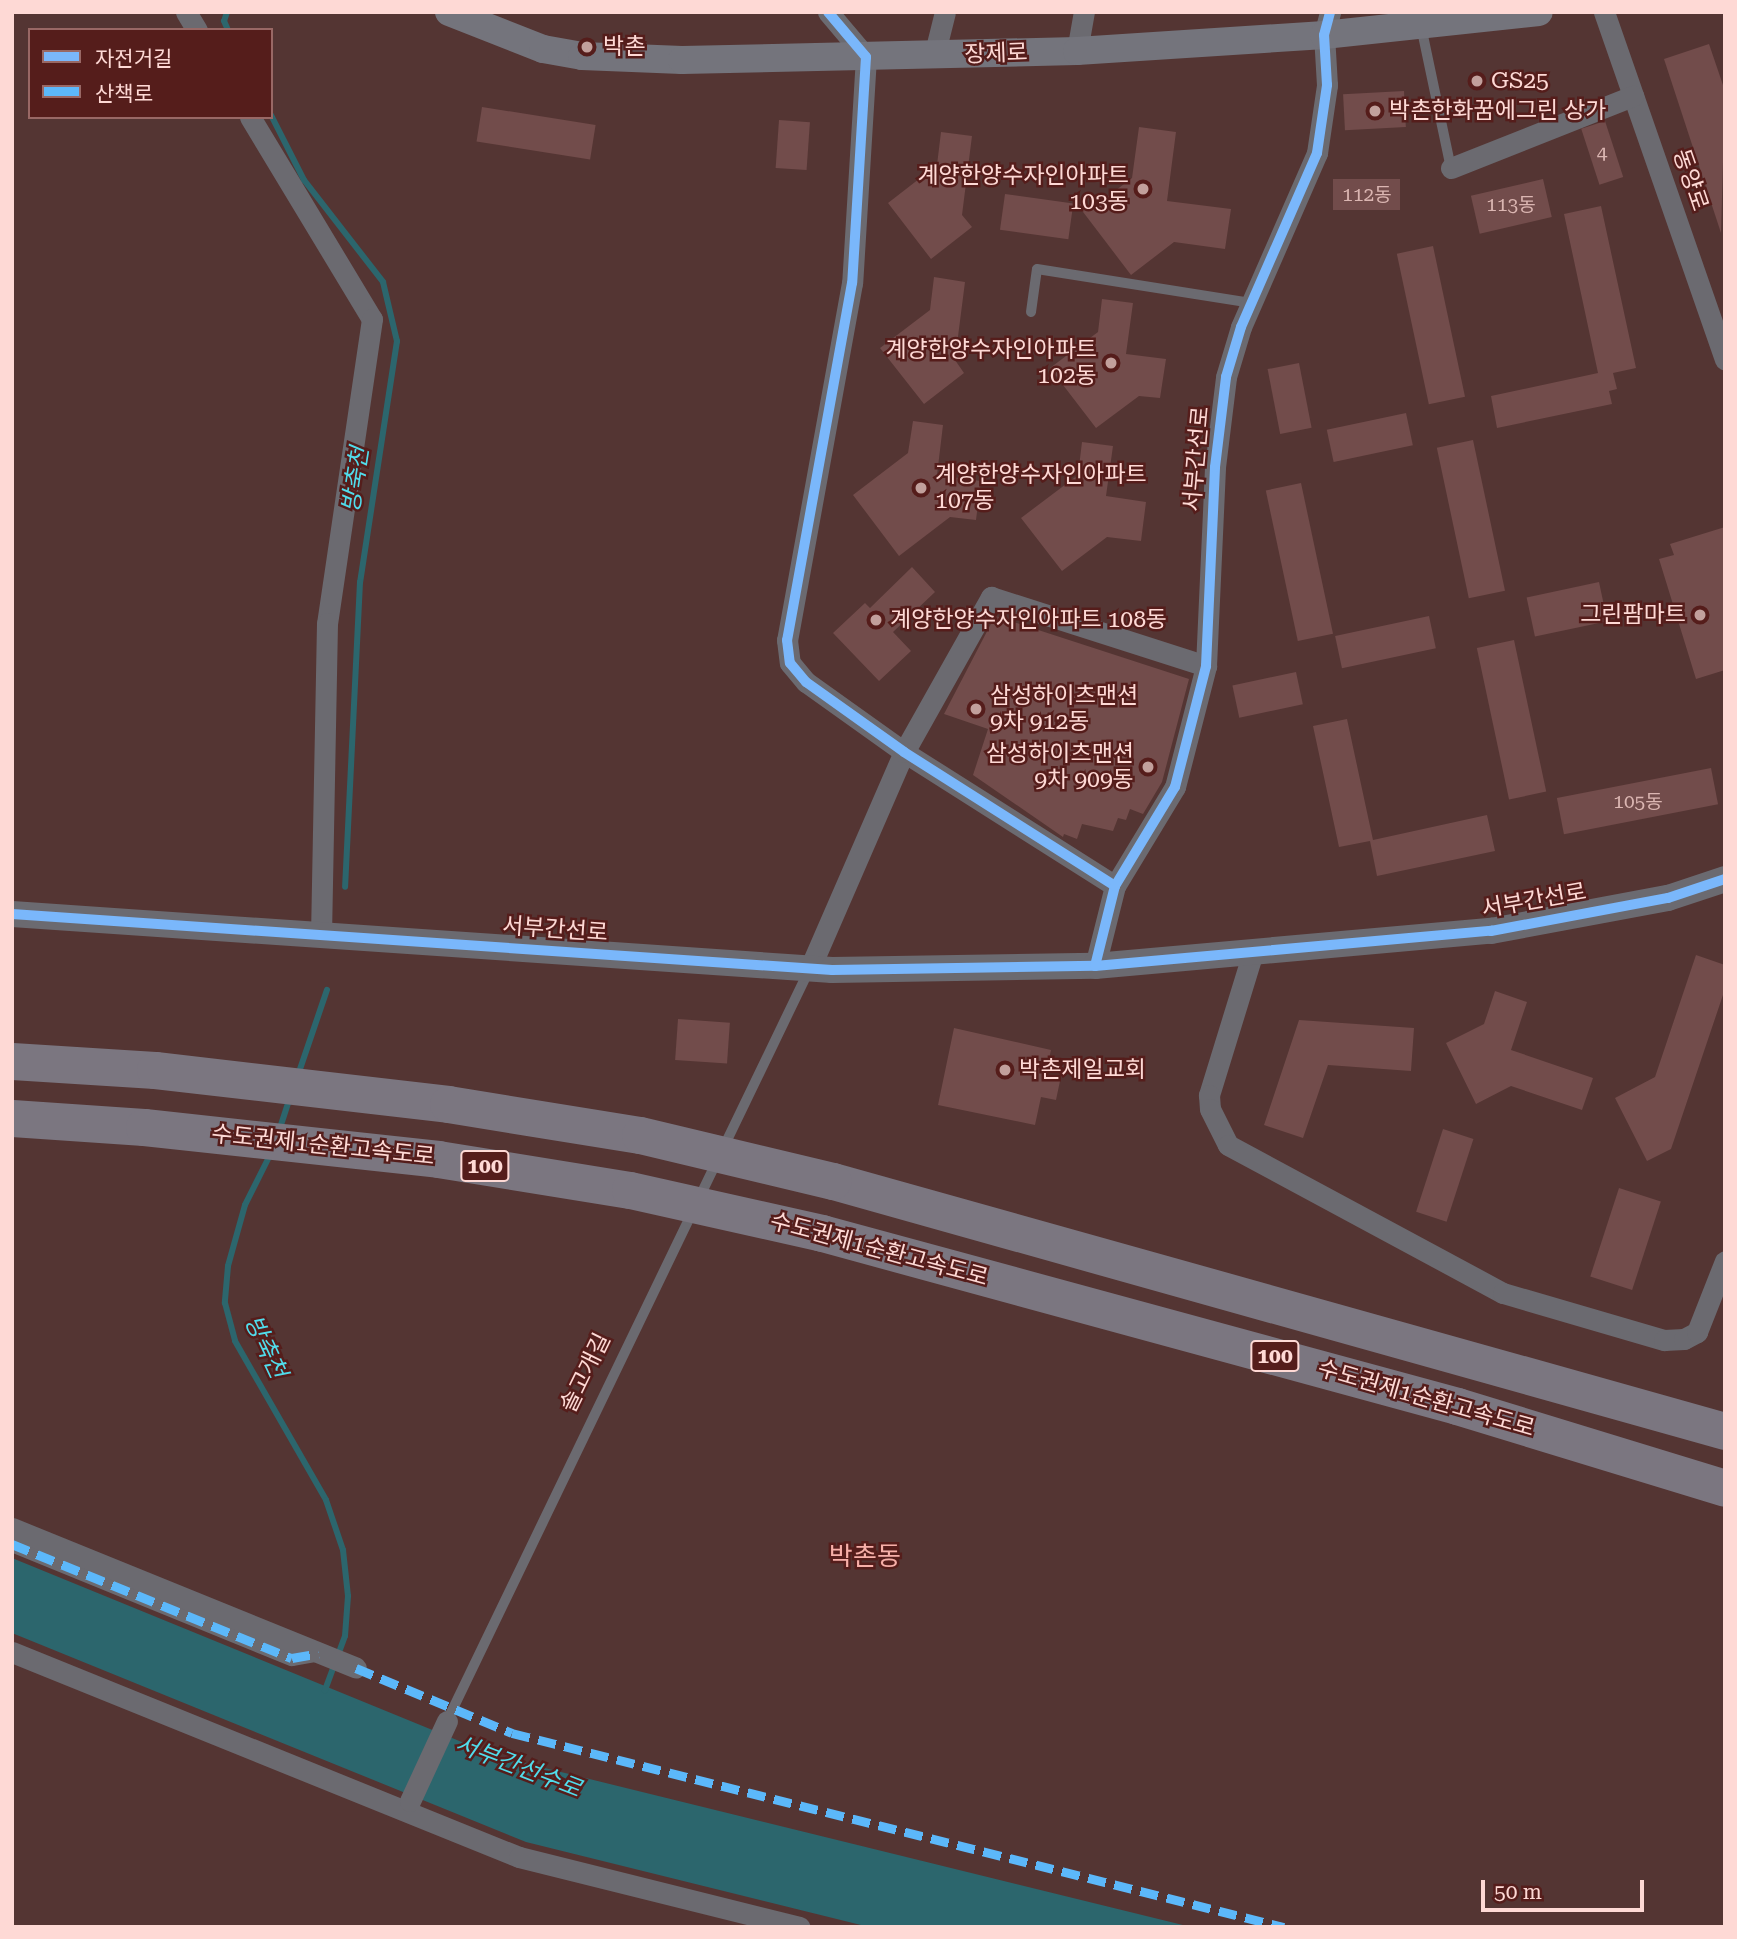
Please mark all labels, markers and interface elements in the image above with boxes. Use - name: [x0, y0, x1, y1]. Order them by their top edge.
- legend: [28, 28, 273, 119]
- place label: 박촌: [603, 33, 645, 61]
- marker: 박촌: [577, 37, 597, 57]
- street label: 장제로: [964, 39, 1028, 69]
- text: 자전거길: [95, 47, 172, 71]
- place label: GS25: [1491, 67, 1549, 95]
- marker: GS25: [1469, 73, 1485, 89]
- text: 산책로: [95, 82, 153, 106]
- place label: 박촌한화꿈에그린 상가: [1389, 97, 1606, 125]
- marker: 박촌한화꿈에그린 상가: [1367, 103, 1383, 119]
- house number: 4: [1597, 142, 1607, 164]
- street label: 동양로: [1667, 145, 1713, 215]
- place label: 계양한양수자인아파트 103동: [917, 162, 1129, 216]
- marker: 계양한양수자인아파트 103동: [1135, 181, 1151, 197]
- house number: 112동: [1342, 184, 1392, 206]
- house number: 113동: [1486, 194, 1536, 216]
- place label: 계양한양수자인아파트 102동: [885, 336, 1097, 390]
- marker: 계양한양수자인아파트 102동: [1103, 355, 1119, 371]
- street label: 서부간선로: [1179, 405, 1215, 513]
- water label: 방축천: [337, 445, 375, 515]
- place label: 계양한양수자인아파트 107동: [935, 461, 1147, 515]
- marker: 계양한양수자인아파트 107동: [913, 480, 929, 496]
- place label: 그린팜마트: [1580, 601, 1686, 629]
- place label: 계양한양수자인아파트 108동: [890, 606, 1167, 634]
- marker: 그린팜마트: [1692, 607, 1708, 623]
- marker: 계양한양수자인아파트 108동: [868, 612, 884, 628]
- place label: 삼성하이츠맨션 9차 912동: [990, 682, 1138, 736]
- marker: 삼성하이츠맨션 9차 912동: [968, 701, 984, 717]
- place label: 삼성하이츠맨션 9차 909동: [986, 740, 1134, 794]
- marker: 삼성하이츠맨션 9차 909동: [1140, 759, 1156, 775]
- house number: 105동: [1613, 791, 1663, 813]
- street label: 서부간선로: [1480, 878, 1588, 924]
- street label: 서부간선로: [501, 913, 609, 947]
- place label: 박촌제일교회: [1019, 1056, 1146, 1084]
- marker: 박촌제일교회: [997, 1062, 1013, 1078]
- street label: 수도권제1순환고속도로: [210, 1121, 436, 1171]
- road number: 100: [459, 1148, 511, 1184]
- street label: 수도권제1순환고속도로: [767, 1208, 991, 1292]
- water label: 방축천: [238, 1311, 292, 1383]
- street label: 솔고개길: [555, 1329, 617, 1417]
- road number: 100: [1249, 1338, 1301, 1374]
- street label: 수도권제1순환고속도로: [1314, 1355, 1538, 1443]
- district label: 박촌동: [829, 1541, 901, 1573]
- water label: 서부간선수로: [451, 1730, 585, 1804]
- scale bar: [1485, 1866, 1648, 1910]
- text: 50 m: [1494, 1880, 1542, 1904]

